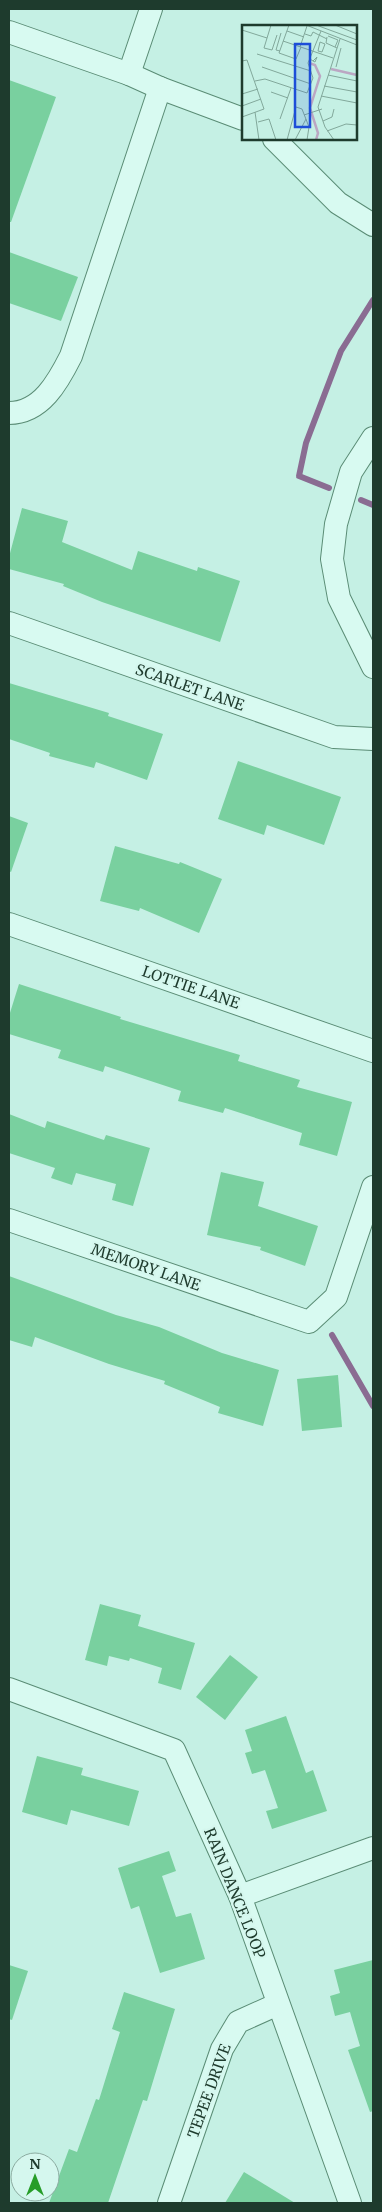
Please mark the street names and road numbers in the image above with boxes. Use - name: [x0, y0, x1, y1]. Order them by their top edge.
- street label: SCARLET LANE: [133, 659, 247, 715]
- street label: LOTTIE LANE: [140, 961, 243, 1013]
- street label: MEMORY LANE: [89, 1239, 204, 1295]
- street label: RAIN DANCE LOOP: [200, 1825, 270, 1961]
- street label: TEPEE DRIVE: [183, 2041, 235, 2141]

